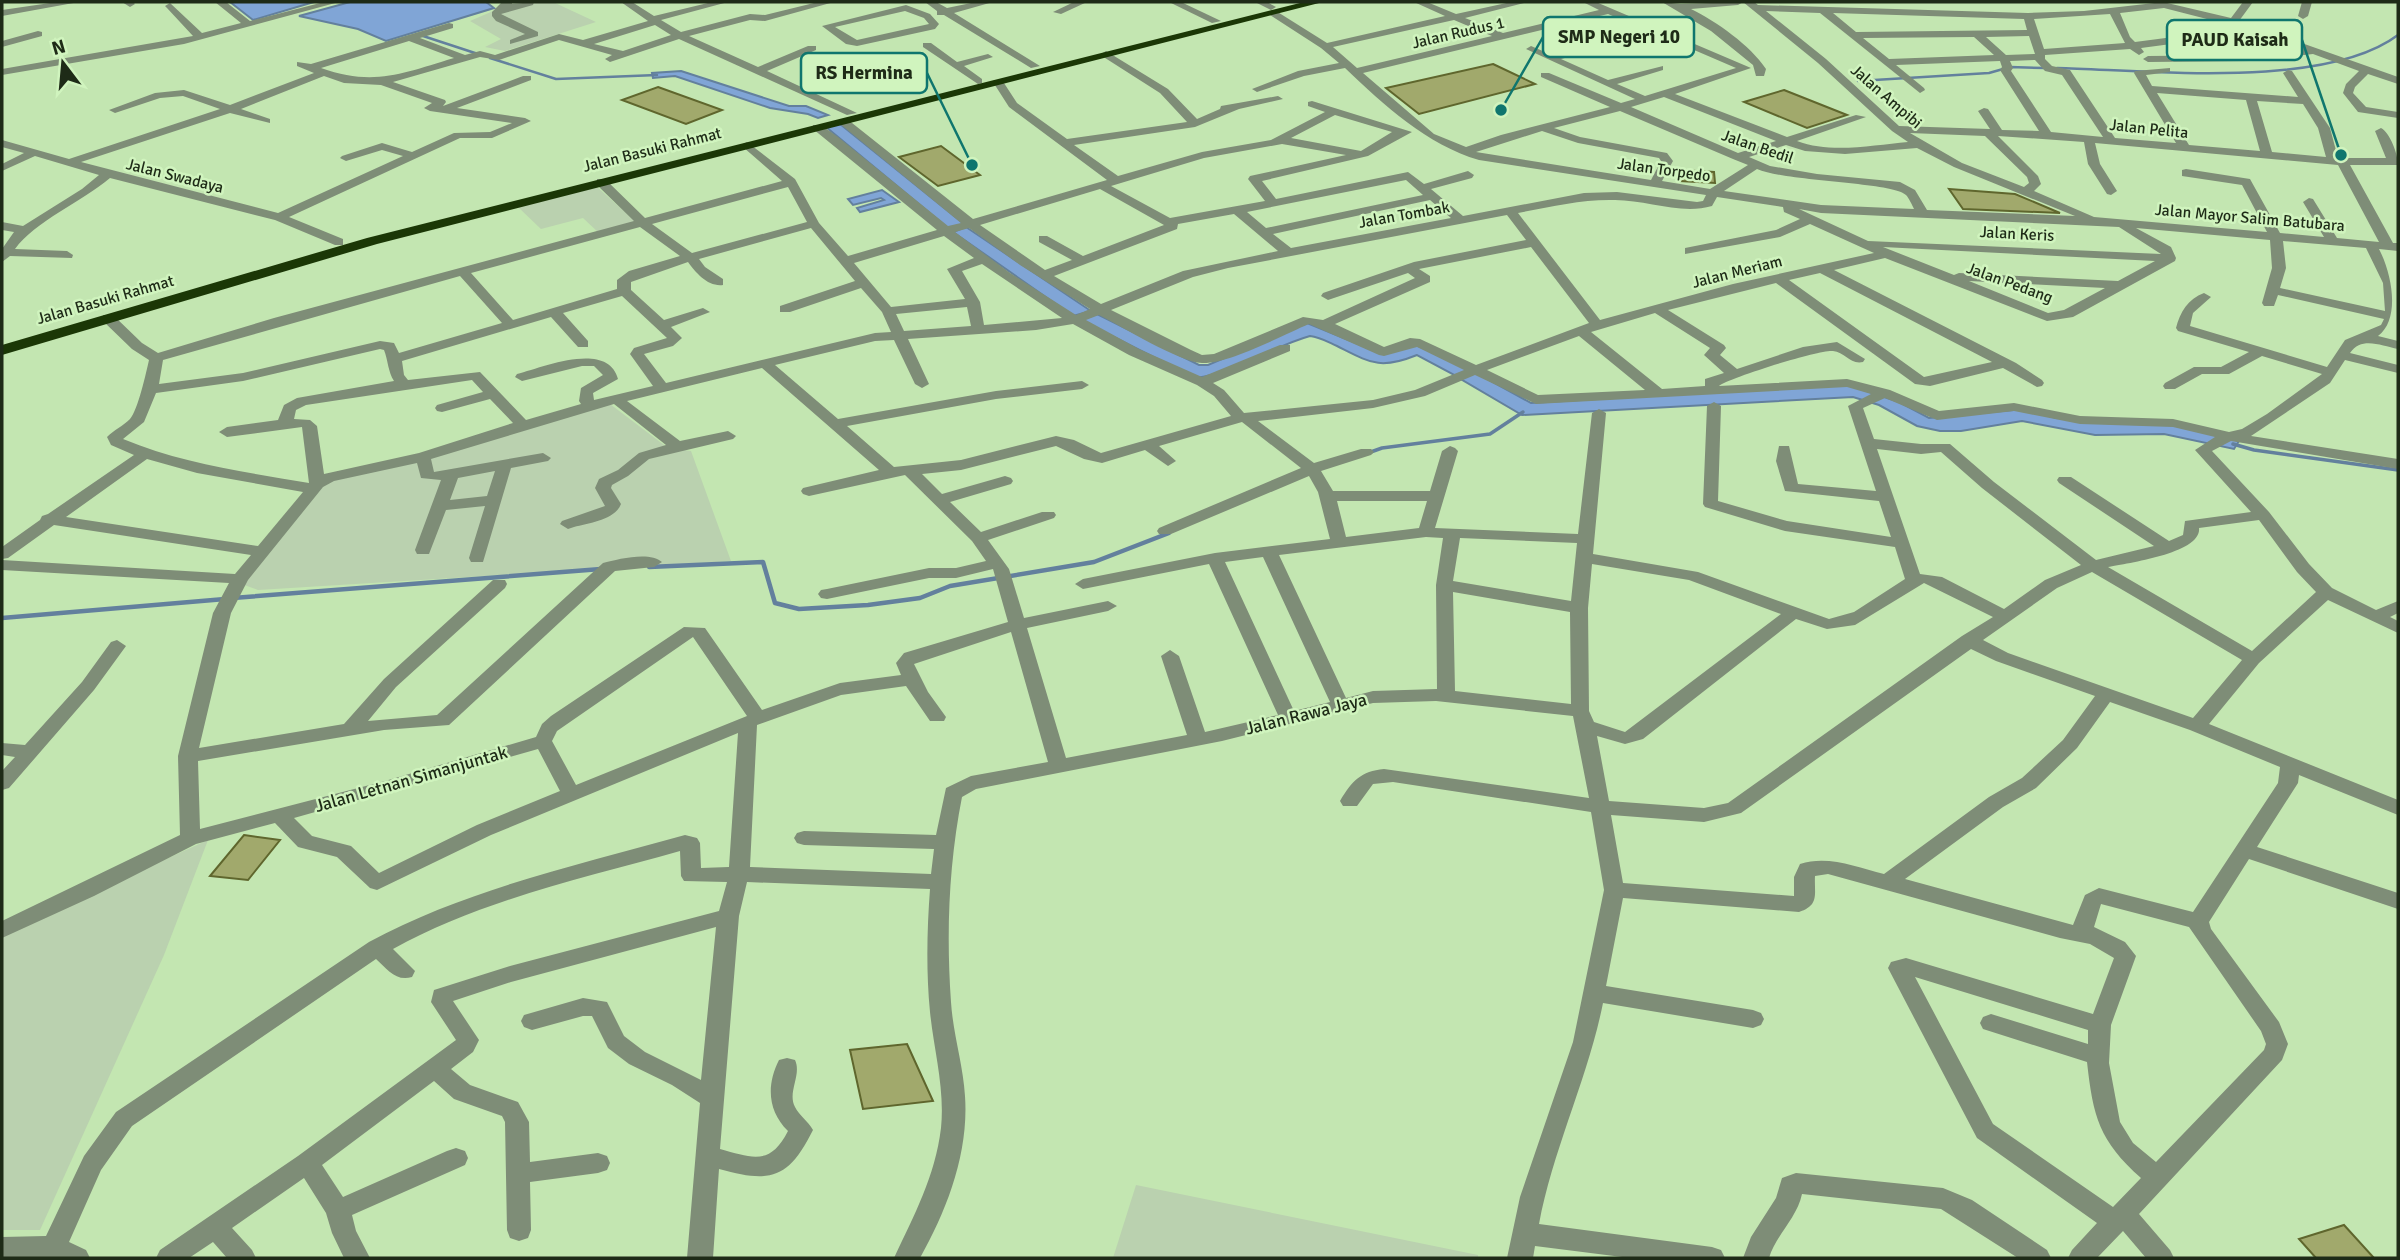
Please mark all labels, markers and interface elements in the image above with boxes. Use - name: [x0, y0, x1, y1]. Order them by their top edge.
- street label: Jalan Rudus 1: [1410, 13, 1506, 53]
- callout: SMP Negeri 10: [1543, 17, 1694, 57]
- callout: PAUD Kaisah: [2167, 20, 2302, 60]
- text: SMP Negeri 10: [1558, 25, 1680, 49]
- north arrow: [28, 28, 98, 98]
- text: PAUD Kaisah: [2181, 28, 2289, 52]
- text: N: [49, 34, 68, 61]
- callout: RS Hermina: [801, 53, 927, 93]
- street label: Jalan Ampibi: [1847, 60, 1926, 133]
- text: RS Hermina: [815, 61, 913, 85]
- street label: Jalan Pelita: [2108, 115, 2189, 143]
- street label: Jalan Basuki Rahmat: [581, 123, 724, 177]
- street label: Jalan Bedil: [1719, 125, 1797, 169]
- street label: Jalan Swadaya: [124, 154, 226, 198]
- street label: Jalan Torpedo: [1616, 154, 1712, 186]
- street label: Jalan Tombak: [1357, 197, 1451, 233]
- street label: Jalan Mayor Salim Batubara: [2154, 200, 2346, 236]
- street label: Jalan Keris: [1979, 222, 2055, 246]
- street label: Jalan Meriam: [1690, 251, 1784, 293]
- street label: Jalan Pedang: [1964, 258, 2056, 308]
- street label: Jalan Basuki Rahmat: [34, 271, 177, 329]
- street label: Jalan Rawa Jaya: [1243, 688, 1369, 740]
- street label: Jalan Letnan Simanjuntak: [312, 741, 510, 817]

